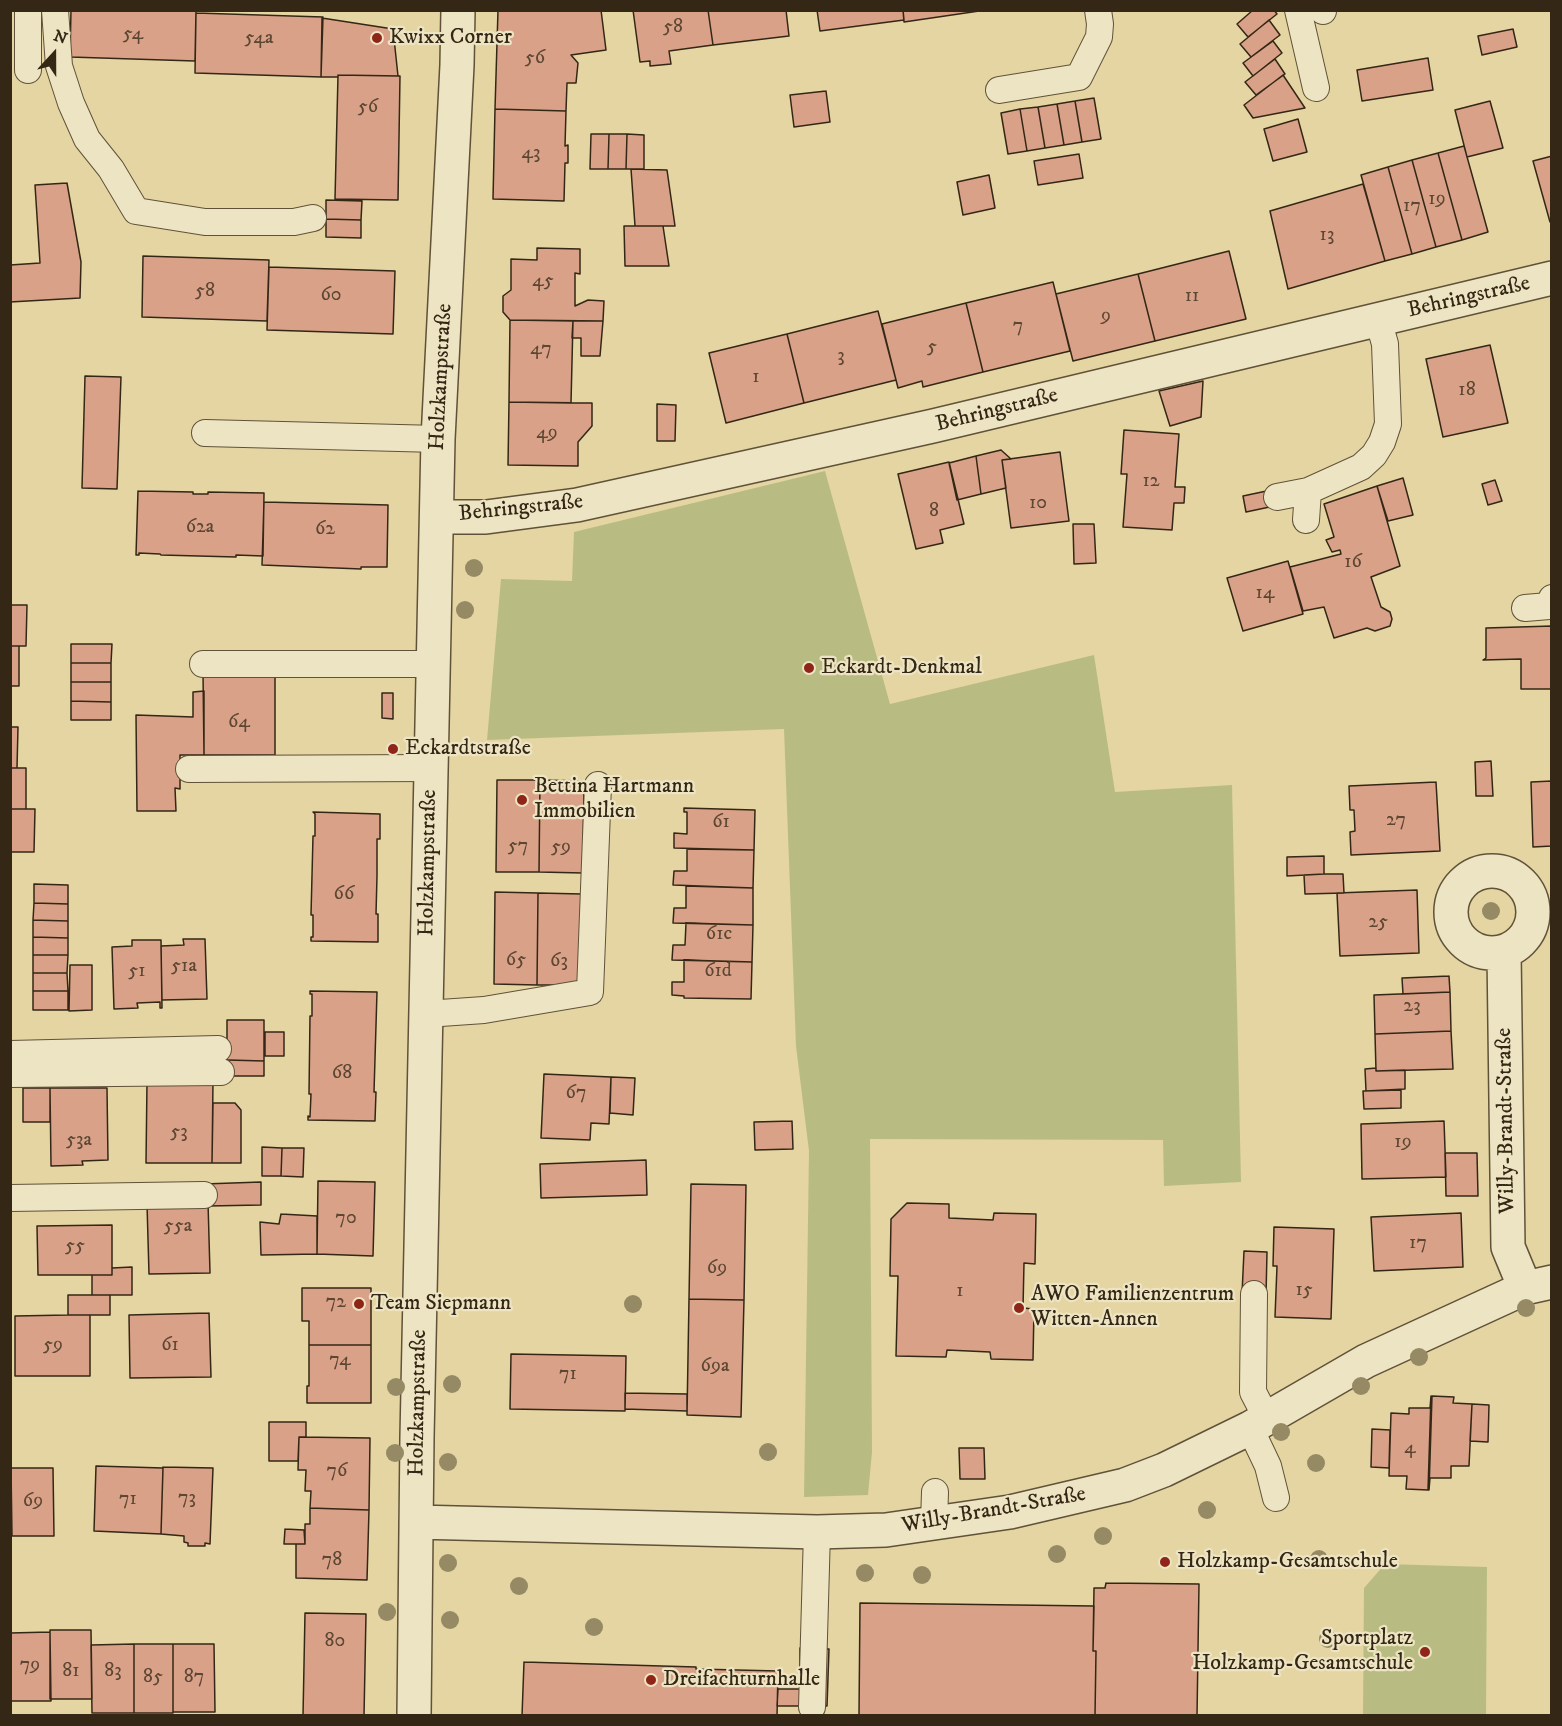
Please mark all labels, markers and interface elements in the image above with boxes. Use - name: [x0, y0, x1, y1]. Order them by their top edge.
- house number: 58: [663, 16, 683, 40]
- house number: 54: [123, 23, 143, 47]
- north arrow: [24, 24, 84, 84]
- place label: Kwixx Corner: [389, 25, 512, 51]
- text: N: [51, 26, 70, 49]
- house number: 54a: [245, 27, 273, 51]
- marker: Kwixx Corner: [370, 31, 384, 45]
- house number: 56: [525, 47, 545, 71]
- house number: 56: [358, 96, 378, 120]
- house number: 43: [522, 142, 540, 166]
- house number: 19: [1428, 188, 1446, 212]
- house number: 17: [1403, 195, 1421, 219]
- house number: 13: [1320, 224, 1334, 248]
- house number: 45: [532, 270, 554, 294]
- street label: Behringstraße: [1405, 271, 1533, 325]
- house number: 58: [195, 280, 215, 304]
- house number: 60: [320, 284, 342, 308]
- house number: 11: [1185, 285, 1199, 309]
- street label: Holzkampstraße: [425, 303, 459, 451]
- house number: 9: [1101, 305, 1111, 329]
- house number: 7: [1013, 315, 1023, 339]
- house number: 5: [927, 336, 937, 360]
- house number: 47: [530, 338, 552, 362]
- house number: 3: [837, 345, 845, 369]
- house number: 1: [752, 366, 760, 390]
- house number: 18: [1458, 379, 1476, 403]
- street label: Behringstraße: [933, 383, 1061, 439]
- house number: 49: [536, 422, 558, 446]
- house number: 12: [1142, 470, 1160, 494]
- street label: Behringstraße: [457, 489, 585, 529]
- house number: 10: [1029, 492, 1047, 516]
- house number: 8: [929, 500, 939, 524]
- house number: 62a: [186, 516, 214, 540]
- house number: 62: [315, 518, 335, 542]
- house number: 16: [1344, 551, 1362, 575]
- house number: 14: [1256, 582, 1274, 606]
- place label: Eckardt-Denkmal: [821, 655, 982, 681]
- marker: Eckardt-Denkmal: [802, 661, 816, 675]
- house number: 64: [228, 711, 250, 735]
- place label: Eckardtstraße: [405, 736, 531, 762]
- marker: Eckardtstraße: [386, 742, 400, 756]
- place label: Bettina Hartmann Immobilien: [534, 774, 694, 825]
- street label: Holzkampstraße: [415, 789, 443, 937]
- marker: Bettina Hartmann Immobilien: [515, 793, 529, 807]
- house number: 27: [1386, 809, 1406, 833]
- house number: 61: [712, 811, 730, 835]
- house number: 57: [508, 835, 528, 859]
- house number: 59: [551, 836, 571, 860]
- house number: 66: [334, 883, 354, 907]
- house number: 25: [1368, 911, 1388, 935]
- house number: 61c: [706, 923, 732, 947]
- house number: 65: [506, 949, 526, 973]
- house number: 63: [550, 950, 568, 974]
- house number: 51a: [171, 955, 197, 979]
- house number: 51: [128, 960, 146, 984]
- house number: 61d: [704, 960, 732, 984]
- house number: 23: [1403, 995, 1421, 1019]
- street label: Willy-Brandt-Straße: [1492, 1028, 1522, 1214]
- house number: 68: [332, 1062, 352, 1086]
- house number: 67: [566, 1082, 586, 1106]
- house number: 53: [170, 1121, 188, 1145]
- house number: 53a: [66, 1129, 92, 1153]
- house number: 19: [1394, 1131, 1412, 1155]
- house number: 70: [335, 1207, 357, 1231]
- house number: 55a: [164, 1215, 192, 1239]
- house number: 17: [1409, 1232, 1427, 1256]
- house number: 55: [65, 1235, 85, 1259]
- house number: 69: [707, 1257, 727, 1281]
- house number: 15: [1295, 1279, 1313, 1303]
- house number: 1: [956, 1280, 964, 1304]
- place label: AWO Familienzentrum Witten-Annen: [1031, 1282, 1234, 1334]
- house number: 72: [326, 1291, 346, 1315]
- place label: Team Siepmann: [371, 1291, 511, 1317]
- marker: Team Siepmann: [352, 1297, 366, 1311]
- marker: AWO Familienzentrum Witten-Annen: [1012, 1301, 1026, 1315]
- street label: Holzkampstraße: [405, 1329, 433, 1477]
- house number: 59: [43, 1334, 63, 1358]
- house number: 61: [161, 1334, 179, 1358]
- house number: 74: [329, 1349, 351, 1373]
- house number: 69a: [701, 1355, 729, 1379]
- house number: 71: [559, 1363, 577, 1387]
- house number: 4: [1404, 1437, 1416, 1461]
- house number: 76: [327, 1460, 347, 1484]
- street label: Willy-Brandt-Straße: [900, 1482, 1088, 1540]
- house number: 73: [178, 1487, 196, 1511]
- house number: 71: [119, 1488, 137, 1512]
- house number: 69: [23, 1490, 43, 1514]
- house number: 78: [322, 1549, 342, 1573]
- place label: Holzkamp-Gesamtschule: [1177, 1549, 1398, 1575]
- marker: Holzkamp-Gesamtschule: [1158, 1555, 1172, 1569]
- place label: Sportplatz Holzkamp-Gesamtschule: [1192, 1626, 1413, 1678]
- house number: 80: [325, 1630, 345, 1654]
- marker: Sportplatz Holzkamp-Gesamtschule: [1418, 1645, 1432, 1659]
- house number: 79: [20, 1654, 40, 1678]
- house number: 81: [62, 1660, 80, 1684]
- house number: 83: [104, 1660, 122, 1684]
- house number: 85: [143, 1666, 163, 1690]
- house number: 87: [184, 1666, 204, 1690]
- place label: Dreifachturnhalle: [663, 1667, 820, 1693]
- marker: Dreifachturnhalle: [644, 1673, 658, 1687]

